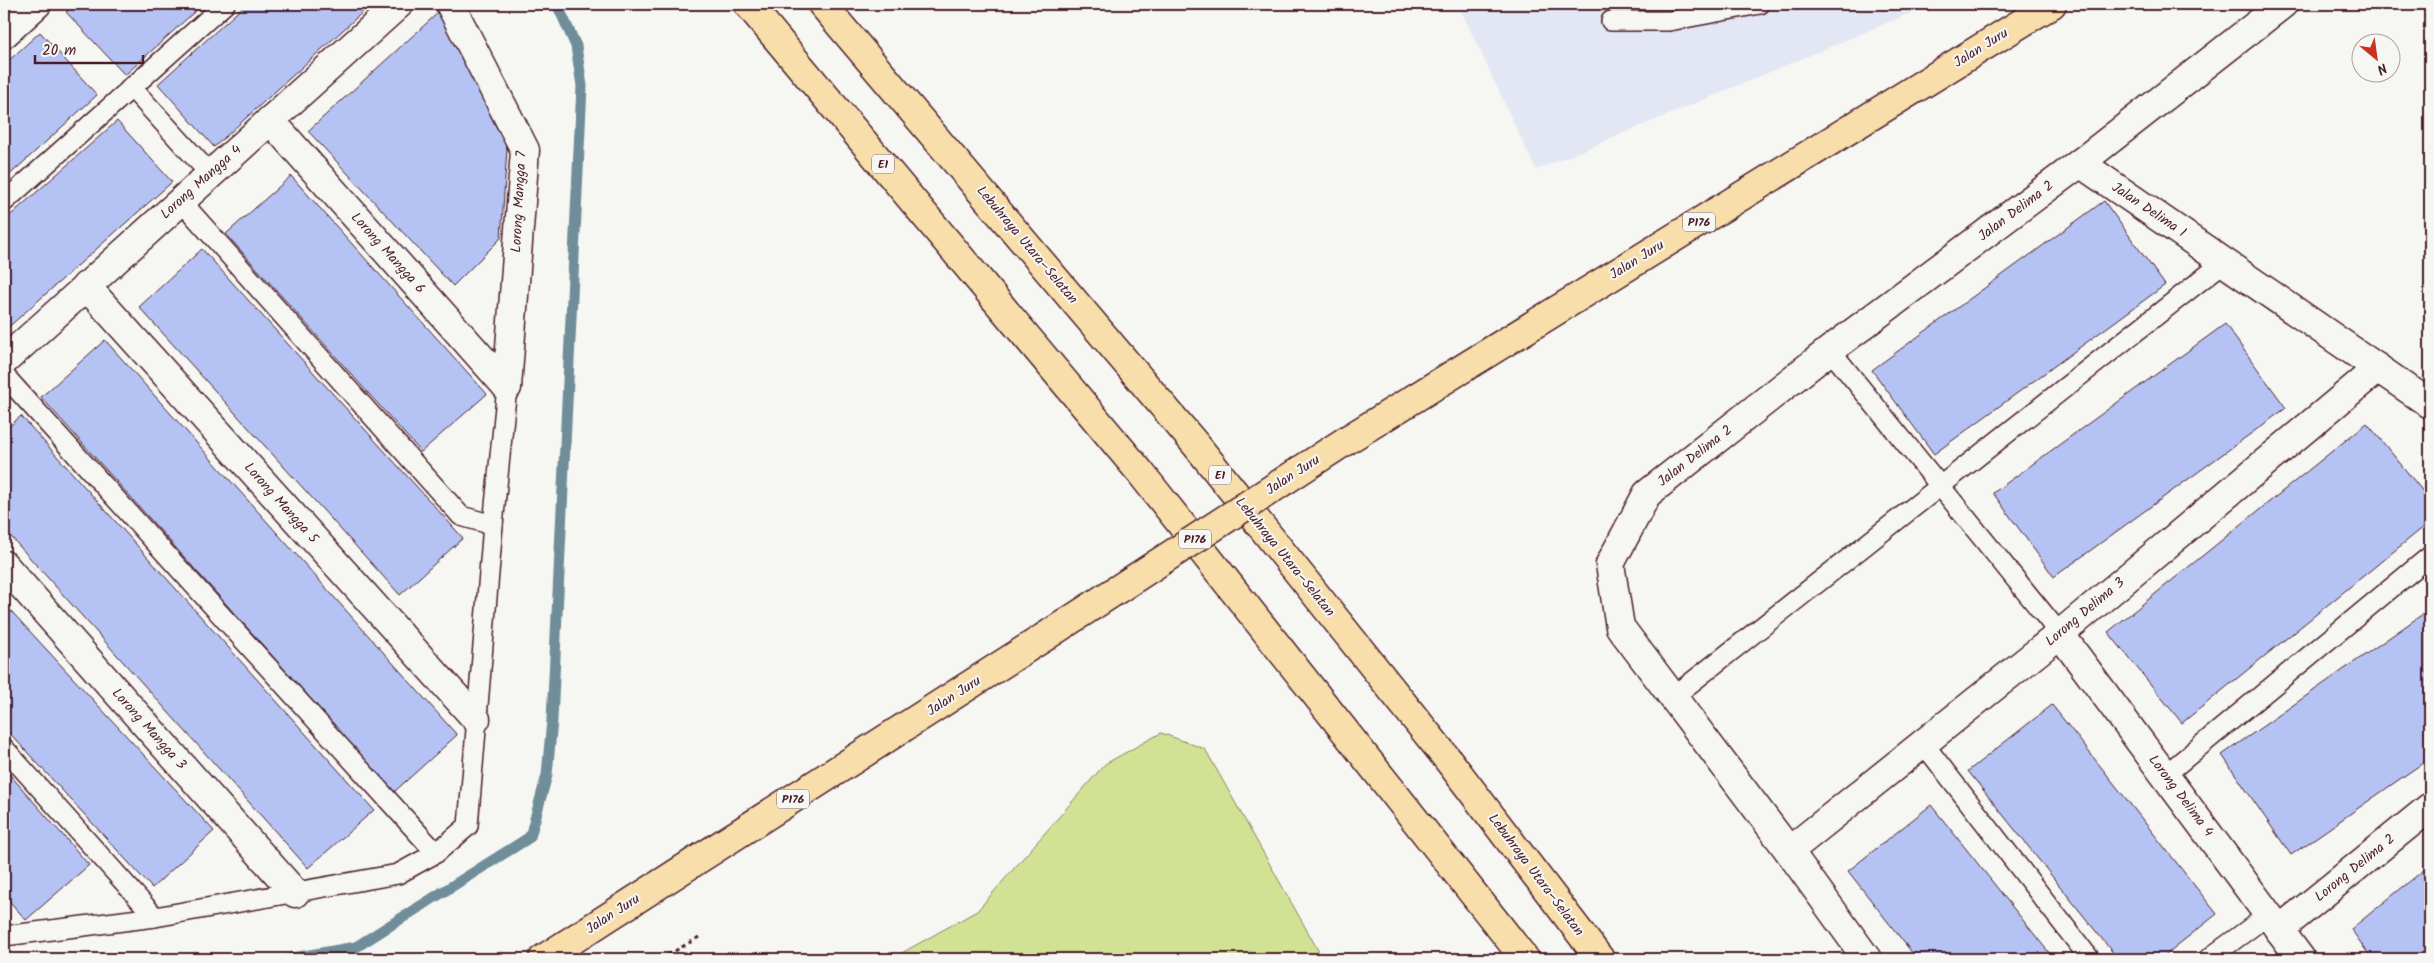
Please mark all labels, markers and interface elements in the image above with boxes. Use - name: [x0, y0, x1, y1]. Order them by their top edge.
- street label: Jalan Juru: [1949, 22, 2013, 73]
- scale bar: [35, 32, 142, 64]
- north arrow: [2352, 32, 2402, 82]
- text: 20 m: [42, 39, 76, 63]
- text: N: [2372, 57, 2391, 80]
- street label: Lorong Mangga 4: [155, 139, 247, 225]
- street label: Lorong Mangga 7: [505, 150, 533, 253]
- road number: E1: [872, 154, 894, 173]
- street label: Jalan Delima 2: [1974, 175, 2058, 247]
- street label: Jalan Delima 1: [2107, 177, 2191, 243]
- street label: Lebuhraya Utara–Selatan: [971, 181, 1083, 309]
- street label: Lorong Mangga 6: [345, 207, 431, 299]
- road number: P176: [1683, 212, 1715, 232]
- street label: Jalan Juru: [1605, 234, 1669, 285]
- street label: Jalan Delima 2: [1653, 420, 1737, 492]
- street label: Jalan Juru: [1261, 449, 1325, 501]
- street label: Lorong Mangga 5: [238, 457, 325, 550]
- road number: E1: [1209, 466, 1231, 484]
- street label: Lebuhraya Utara–Selatan: [1230, 492, 1340, 622]
- road number: P176: [1179, 530, 1211, 548]
- street label: Lorong Delima 3: [2040, 572, 2130, 652]
- street label: Jalan Juru: [922, 670, 986, 722]
- street label: Lorong Mangga 3: [106, 683, 192, 775]
- street label: Lorong Delima 4: [2143, 750, 2219, 842]
- road number: P176: [777, 790, 809, 809]
- street label: Lebuhraya Utara–Selatan: [1482, 809, 1590, 941]
- street label: Lorong Delima 2: [2310, 829, 2400, 907]
- street label: Jalan Juru: [581, 888, 645, 940]

